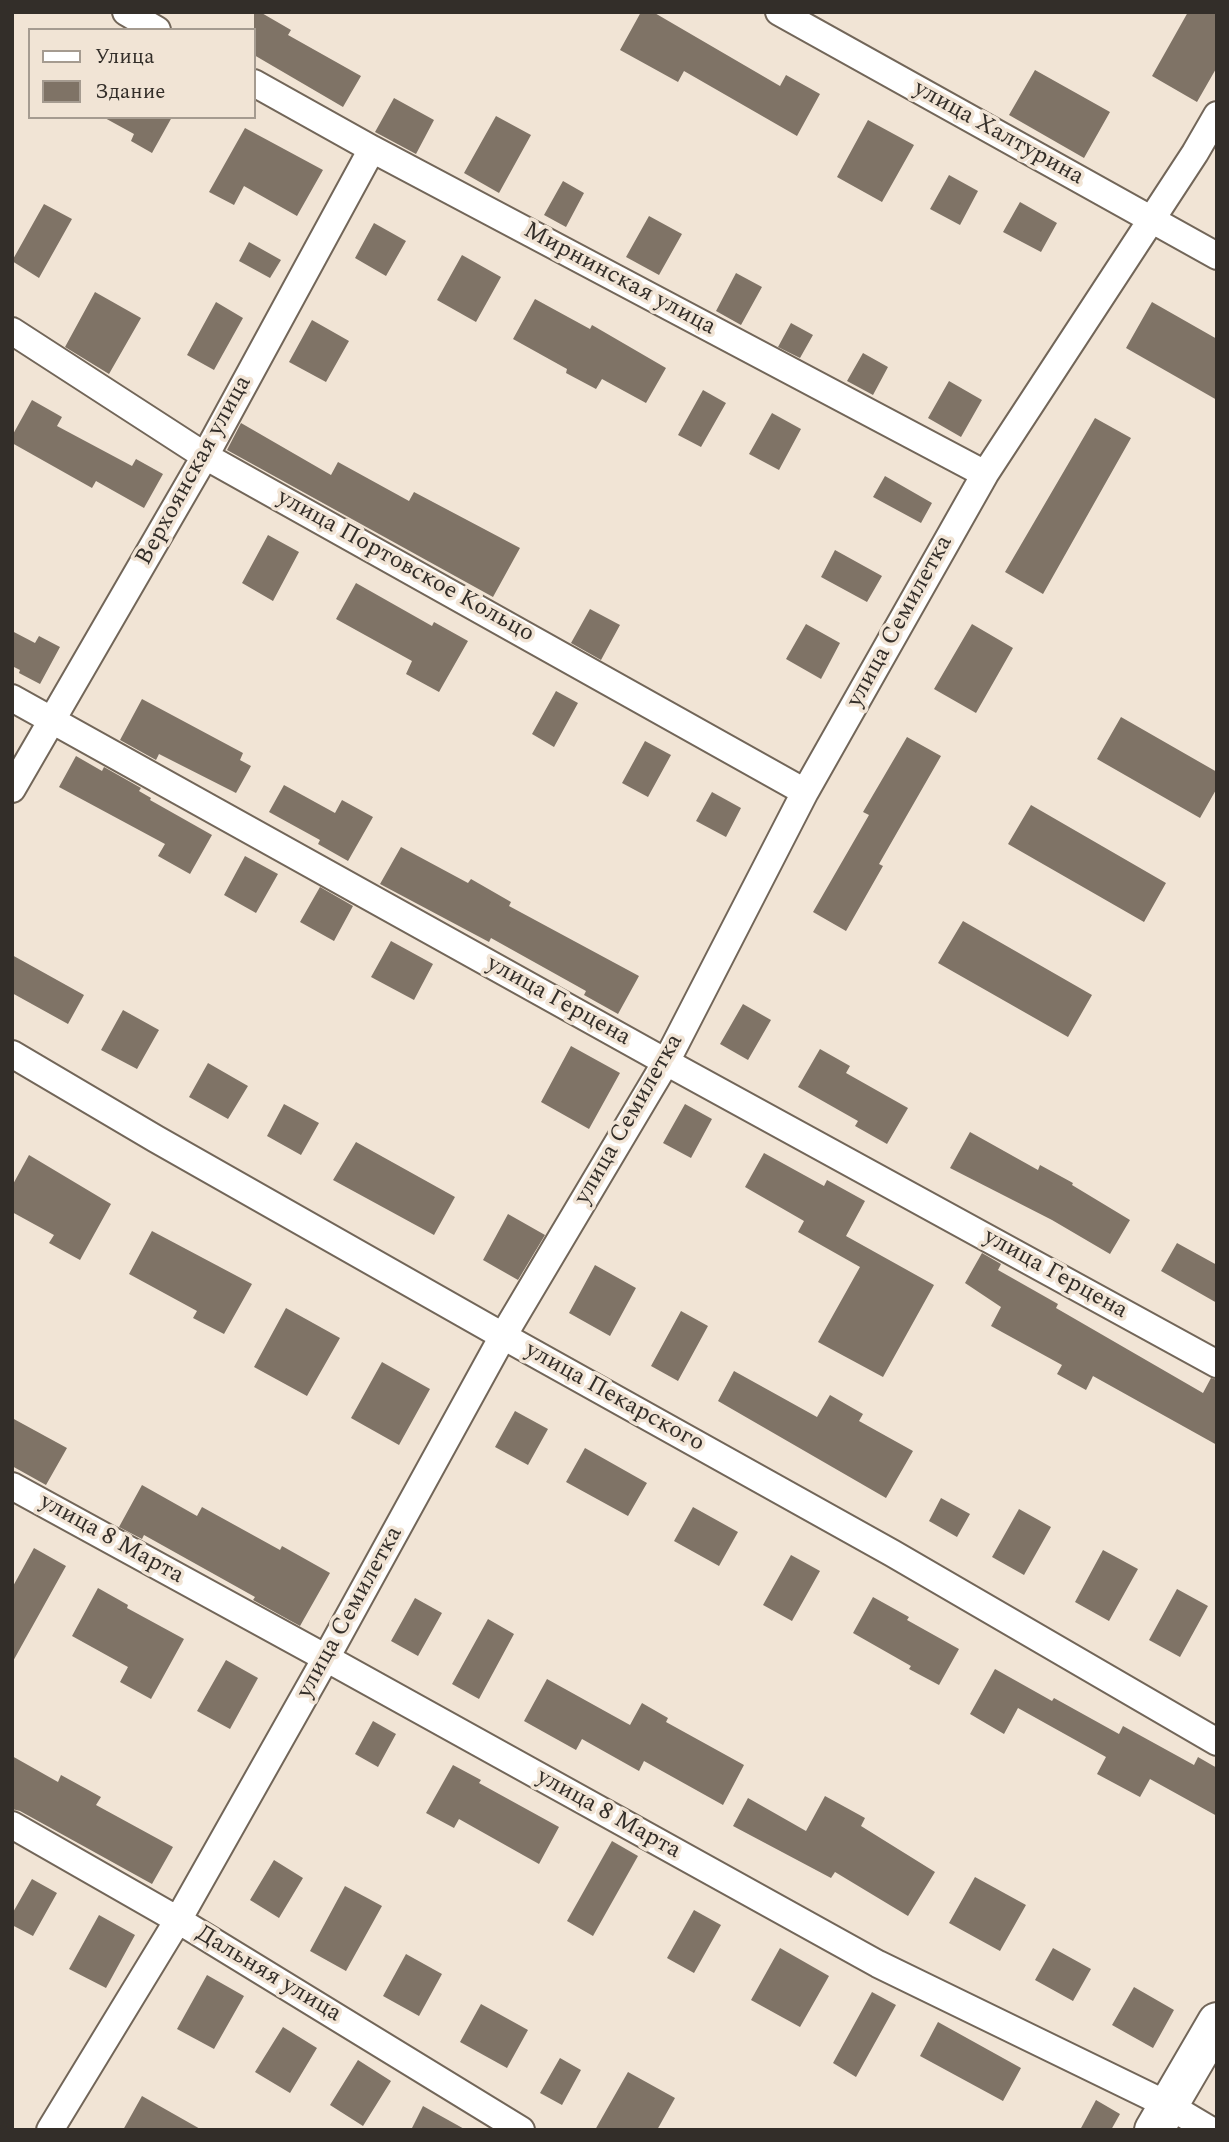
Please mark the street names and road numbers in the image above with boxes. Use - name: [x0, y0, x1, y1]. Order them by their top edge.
- street label: улица Халтурина: [908, 75, 1088, 193]
- street label: Мирнинская улица: [518, 217, 720, 343]
- street label: Верхоянская улица: [131, 371, 259, 571]
- street label: улица Портовское Кольцо: [271, 484, 539, 650]
- street label: улица Семилетка: [842, 531, 960, 713]
- street label: улица Герцена: [481, 951, 635, 1053]
- street label: улица Семилетка: [569, 1030, 691, 1210]
- street label: улица Герцена: [978, 1224, 1132, 1326]
- street label: улица Пекарского: [519, 1337, 709, 1459]
- street label: улица 8 Марта: [34, 1488, 188, 1592]
- street label: улица Семилетка: [292, 1522, 410, 1704]
- street label: улица 8 Марта: [531, 1763, 685, 1867]
- street label: Дальняя улица: [190, 1920, 346, 2030]

